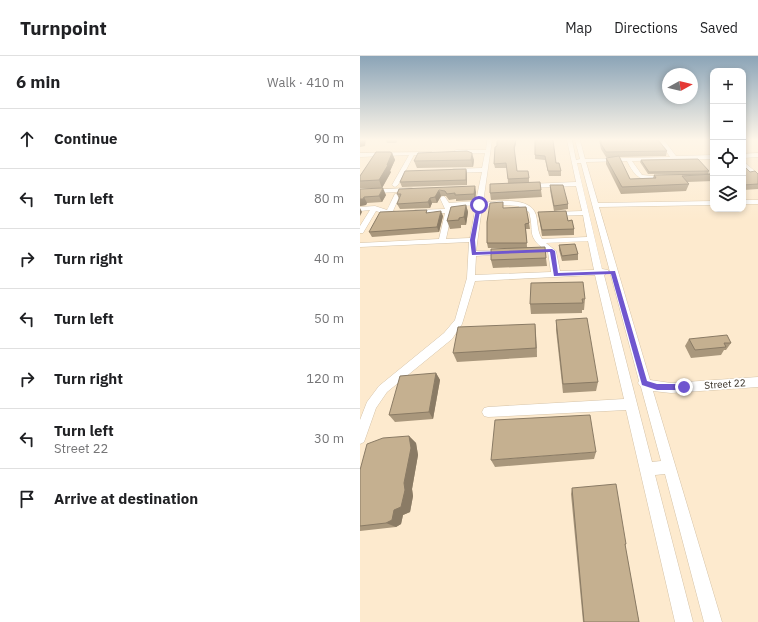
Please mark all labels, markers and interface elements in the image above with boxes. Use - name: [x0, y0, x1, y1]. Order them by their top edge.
- text: Turnpoint: [20, 16, 107, 40]
- text: Map: [565, 19, 592, 37]
- text: Directions: [614, 19, 678, 37]
- text: Saved: [700, 19, 738, 37]
- north arrow: [662, 68, 698, 104]
- map controls: [710, 68, 746, 212]
- button: +: [710, 68, 746, 104]
- text: 6 min: [16, 71, 60, 93]
- text: Walk · 410 m: [267, 74, 344, 91]
- button: −: [710, 104, 746, 140]
- icon: ahead: [16, 128, 38, 150]
- text: Continue: [54, 129, 118, 148]
- text: 90 m: [314, 130, 344, 147]
- button: locate: [710, 140, 746, 176]
- button: layers: [710, 176, 746, 212]
- icon: left: [16, 188, 38, 210]
- text: Turn left: [54, 189, 114, 208]
- text: 80 m: [314, 190, 344, 207]
- route start: [470, 196, 488, 214]
- icon: right: [16, 248, 38, 270]
- text: Turn right: [54, 249, 123, 268]
- text: 40 m: [314, 250, 344, 267]
- icon: left: [16, 308, 38, 330]
- text: Turn left: [54, 309, 114, 328]
- text: 50 m: [314, 310, 344, 327]
- icon: right: [16, 368, 38, 390]
- text: Turn right: [54, 369, 123, 388]
- text: 120 m: [306, 370, 344, 387]
- street label: Street 22: [704, 376, 746, 392]
- route end: [675, 378, 693, 396]
- text: Turn left: [54, 421, 114, 440]
- icon: left: [16, 428, 38, 450]
- text: 30 m: [314, 430, 344, 447]
- text: Street 22: [54, 440, 108, 457]
- icon: arrive: [16, 488, 38, 510]
- text: Arrive at destination: [54, 489, 198, 508]

